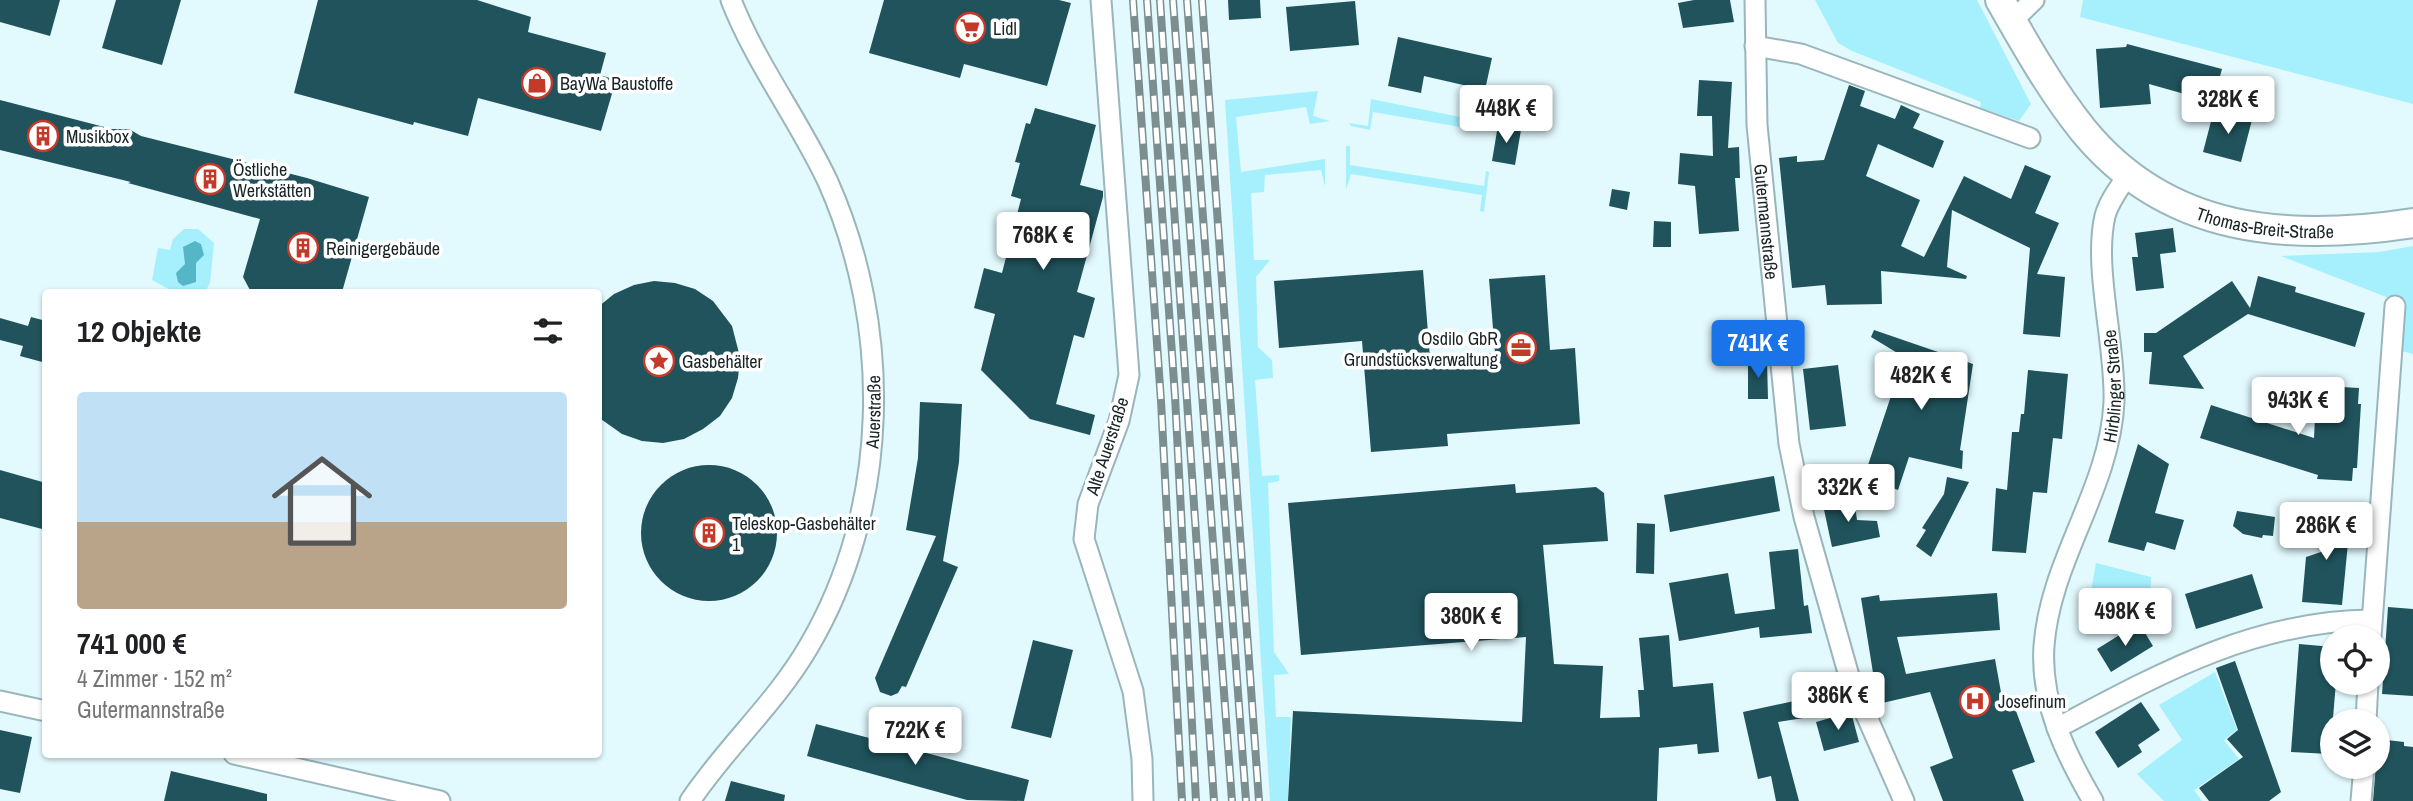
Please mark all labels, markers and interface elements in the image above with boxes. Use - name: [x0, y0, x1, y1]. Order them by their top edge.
- supermarket icon: Lidl: [953, 11, 987, 45]
- place label: Lidl: [993, 16, 1017, 41]
- shop icon: BayWa Baustoffe: [520, 66, 554, 100]
- place label: BayWa Baustoffe: [560, 71, 673, 96]
- pin: 328K €: [2171, 76, 2285, 136]
- text: 328K €: [2198, 83, 2258, 114]
- pin: 448K €: [1449, 86, 1563, 145]
- text: 448K €: [1476, 92, 1536, 123]
- building icon: Musikbox: [26, 119, 60, 153]
- place label: Musikbox: [66, 124, 130, 149]
- place label: Östliche Werkstätten: [233, 157, 312, 203]
- building icon: Östliche Werkstätten: [193, 162, 227, 196]
- street label: Gutermannstraße: [1748, 163, 1785, 280]
- street label: Thomas-Breit-Straße: [2193, 200, 2334, 244]
- pin: 768K €: [986, 212, 1100, 272]
- text: 768K €: [1013, 219, 1073, 250]
- building icon: Reinigergebäude: [286, 231, 320, 265]
- place label: Reinigergebäude: [326, 236, 440, 261]
- text: 12 Objekte: [77, 311, 201, 351]
- icon: filters: [529, 312, 567, 350]
- pin: 741K €: [1701, 320, 1815, 380]
- place label: Osdilo GbR Grundstücksverwaltung: [1344, 326, 1499, 372]
- text: 741K €: [1728, 327, 1788, 358]
- street label: Hirblinger Straße: [2096, 328, 2127, 445]
- office icon: Osdilo GbR Grundstücksverwaltung: [1504, 331, 1538, 365]
- place icon: Gasbehälter: [642, 344, 676, 378]
- place label: Gasbehälter: [682, 349, 762, 374]
- pin: 482K €: [1864, 352, 1978, 412]
- text: 482K €: [1891, 359, 1951, 390]
- street label: Auerstraße: [859, 375, 886, 450]
- pin: 943K €: [2241, 378, 2355, 437]
- text: 943K €: [2268, 384, 2328, 415]
- street label: Alte Auerstraße: [1079, 394, 1135, 499]
- icon: home: [259, 438, 385, 564]
- pin: 332K €: [1791, 464, 1905, 524]
- text: 332K €: [1818, 471, 1878, 502]
- pin: 286K €: [2269, 503, 2383, 562]
- text: 286K €: [2296, 509, 2356, 540]
- place label: Teleskop-Gasbehälter 1: [732, 511, 876, 557]
- building icon: Teleskop-Gasbehälter 1: [692, 516, 726, 550]
- pin: 498K €: [2068, 588, 2182, 648]
- pin: 380K €: [1414, 594, 1528, 653]
- text: 498K €: [2095, 595, 2155, 626]
- text: 380K €: [1441, 600, 1501, 631]
- text: 741 000 €: [77, 623, 186, 663]
- map controls: [2320, 625, 2390, 779]
- button: locate: [2320, 625, 2390, 695]
- text: 4 Zimmer · 152 m²: [77, 663, 232, 694]
- pin: 386K €: [1781, 672, 1895, 732]
- text: 386K €: [1808, 679, 1868, 710]
- hospital icon: Josefinum: [1958, 684, 1992, 718]
- place label: Josefinum: [1998, 689, 2066, 714]
- text: Gutermannstraße: [77, 694, 225, 725]
- pin: 722K €: [858, 708, 972, 767]
- button: layers: [2320, 709, 2390, 779]
- text: 722K €: [885, 714, 945, 745]

